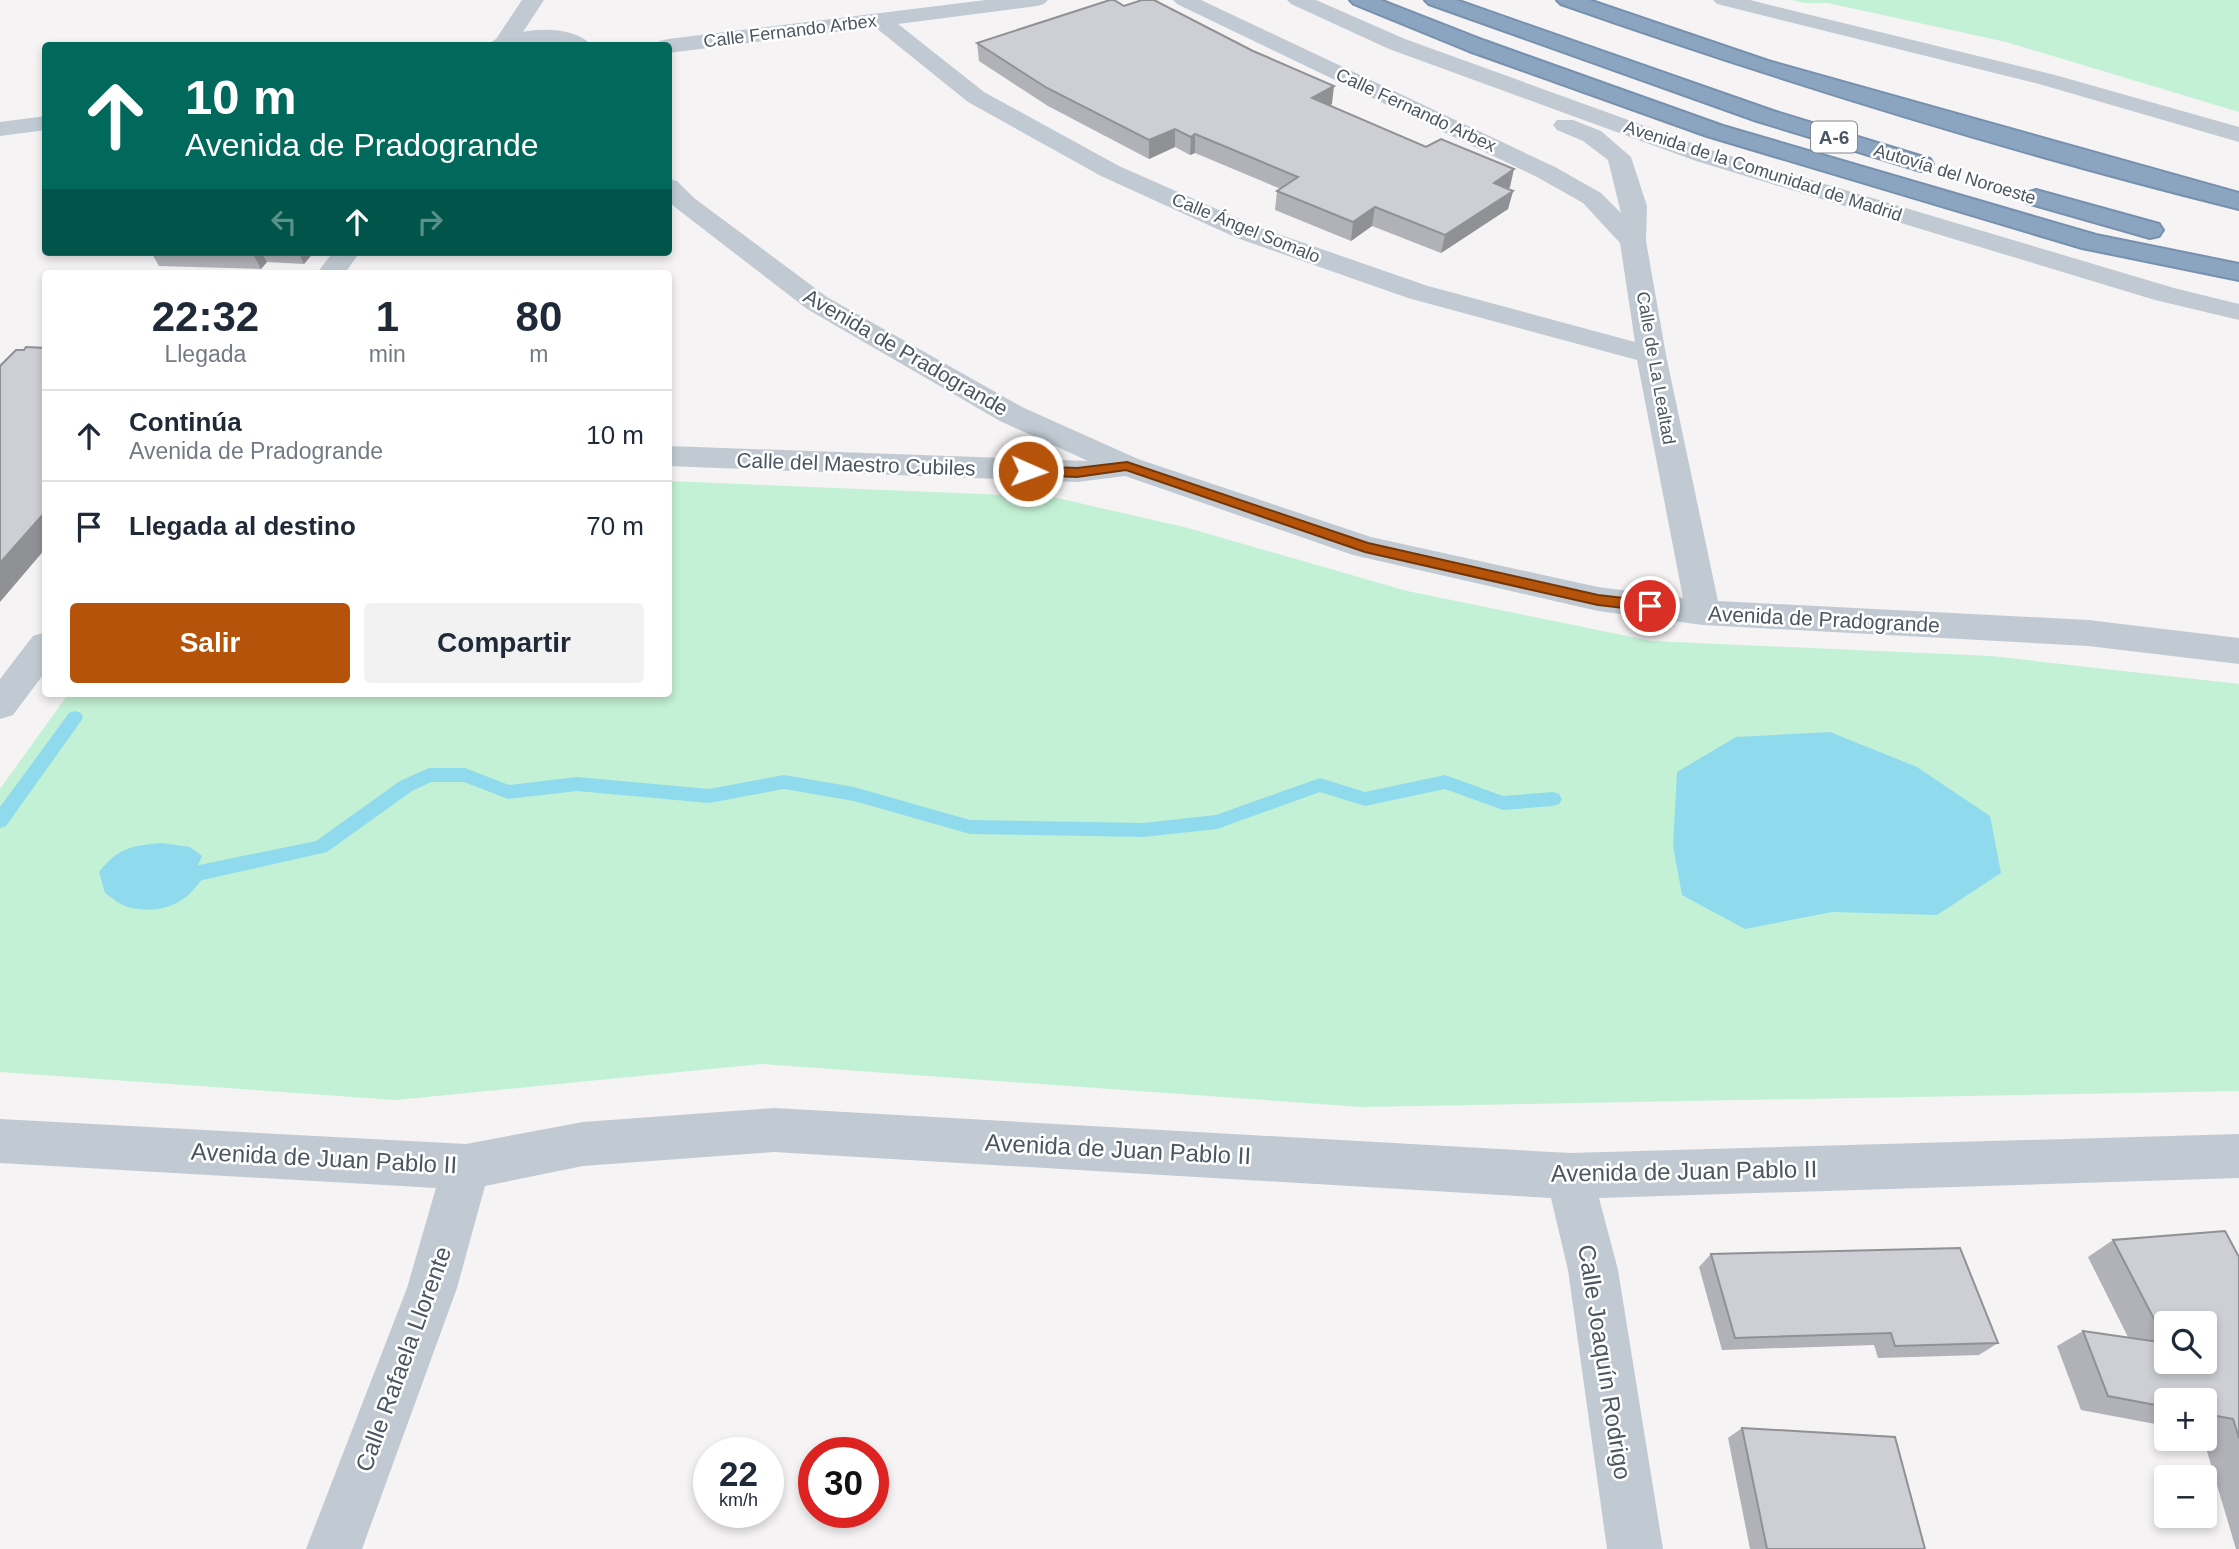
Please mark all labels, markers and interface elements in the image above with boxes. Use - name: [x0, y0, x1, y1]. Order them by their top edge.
- street label: Calle Fernando Arbex: [702, 10, 878, 52]
- street label: Calle Fernando Arbex: [1333, 64, 1499, 156]
- icon: ahead: [70, 70, 161, 161]
- text: 10 m: [185, 70, 297, 124]
- street label: Avenida de la Comunidad de Madrid: [1622, 117, 1904, 225]
- road number: A-6: [1811, 122, 1857, 153]
- text: Avenida de Pradogrande: [185, 127, 538, 163]
- street label: Autovía del Noroeste: [1872, 140, 2038, 208]
- street label: Calle Ángel Somalo: [1169, 189, 1323, 267]
- icon: left: [265, 203, 303, 241]
- icon: ahead: [338, 203, 376, 241]
- icon: right: [411, 203, 449, 241]
- street label: Avenida de Pradogrande: [800, 284, 1012, 420]
- street label: Calle de La Lealtad: [1633, 290, 1679, 446]
- text: 22:32: [152, 293, 259, 340]
- text: 1: [376, 293, 399, 340]
- text: 80: [516, 293, 562, 340]
- text: Llegada: [164, 341, 246, 367]
- text: min: [369, 341, 406, 367]
- text: m: [529, 341, 548, 367]
- text: Continúa: [129, 407, 242, 437]
- icon: ahead: [70, 417, 108, 455]
- text: 10 m: [586, 420, 644, 450]
- position arrow: [991, 434, 1065, 508]
- text: Avenida de Pradogrande: [129, 438, 383, 464]
- street label: Calle del Maestro Cubiles: [736, 448, 976, 480]
- icon: arrive: [70, 508, 108, 546]
- text: Llegada al destino: [129, 511, 356, 541]
- text: 70 m: [586, 511, 644, 541]
- pin: [1620, 576, 1680, 636]
- icon: arrive: [1631, 587, 1669, 625]
- street label: Avenida de Pradogrande: [1708, 601, 1940, 637]
- button: Salir: [70, 603, 350, 683]
- button: Compartir: [364, 603, 644, 683]
- street label: Avenida de Juan Pablo II: [984, 1129, 1252, 1169]
- street label: Avenida de Juan Pablo II: [190, 1138, 458, 1178]
- street label: Avenida de Juan Pablo II: [1551, 1155, 1817, 1187]
- street label: Calle Rafaela Llorente: [350, 1243, 456, 1475]
- street label: Calle Joaquín Rodrigo: [1573, 1243, 1637, 1481]
- map controls: [2154, 1311, 2217, 1528]
- button: search: [2154, 1311, 2217, 1374]
- button: +: [2154, 1388, 2217, 1451]
- speed limit sign: 30: [798, 1437, 889, 1528]
- text: 22: [719, 1454, 758, 1493]
- button: −: [2154, 1465, 2217, 1528]
- text: km/h: [719, 1490, 758, 1510]

